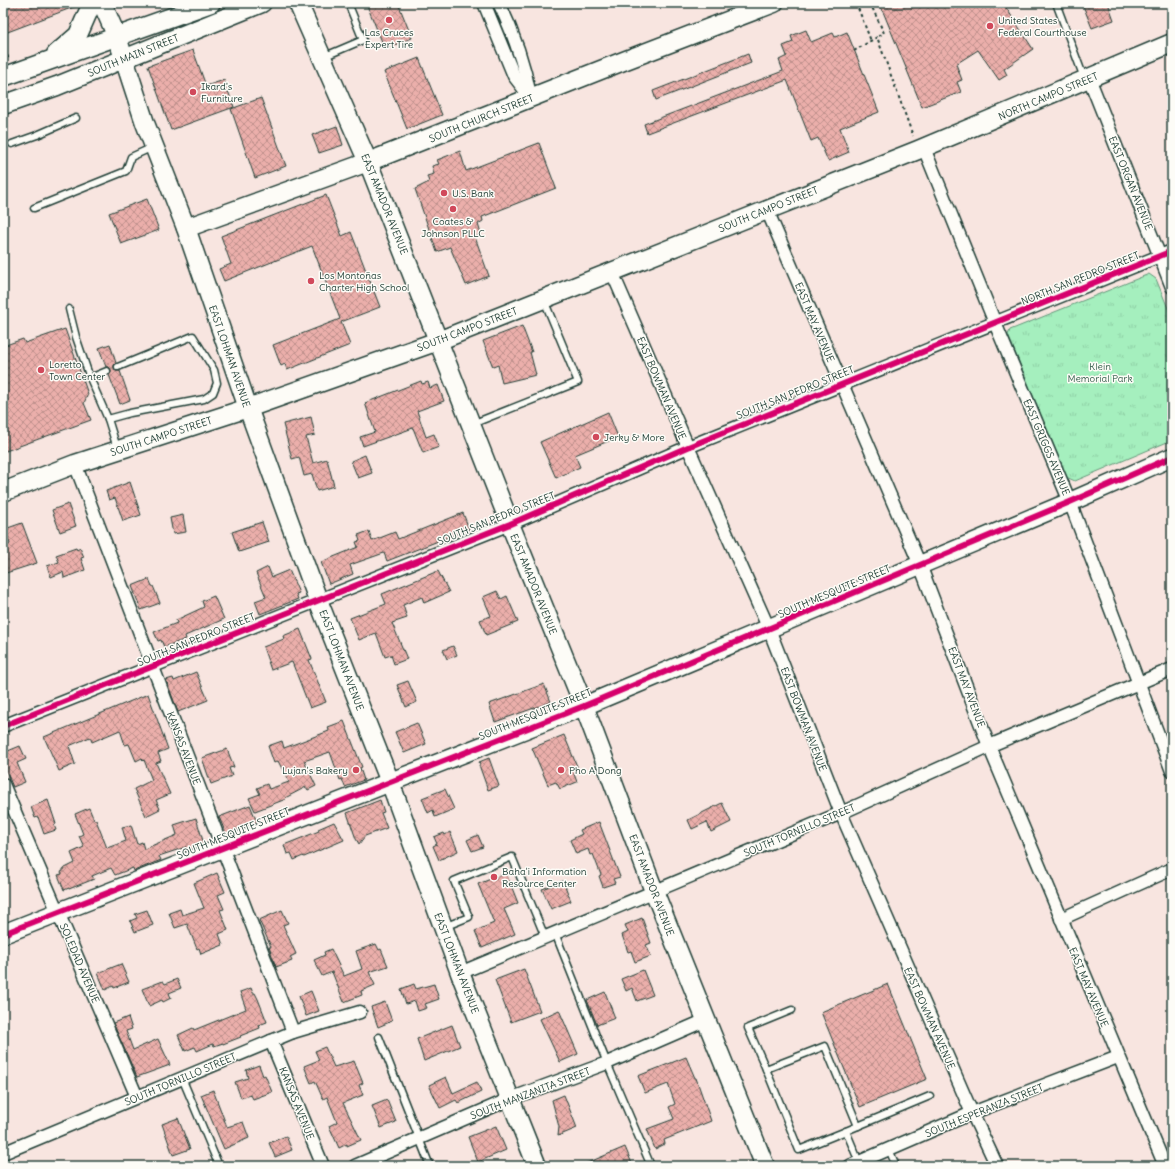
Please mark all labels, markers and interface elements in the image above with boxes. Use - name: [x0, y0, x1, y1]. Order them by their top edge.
- place label: United States Federal Courthouse: [998, 14, 1087, 39]
- marker: Las Cruces Expert Tire: [384, 15, 394, 25]
- marker: United States Federal Courthouse: [985, 21, 995, 31]
- place label: Las Cruces Expert Tire: [364, 26, 414, 51]
- street label: SOUTH MAIN STREET: [86, 31, 181, 80]
- street label: NORTH CAMPO STREET: [996, 70, 1100, 123]
- place label: Ikard's Furniture: [201, 80, 243, 105]
- marker: Ikard's Furniture: [188, 87, 198, 97]
- street label: SOUTH CHURCH STREET: [427, 91, 535, 145]
- street label: EAST ORGAN AVENUE: [1106, 134, 1155, 232]
- street label: EAST AMADOR AVENUE: [358, 152, 411, 257]
- street label: SOUTH CAMPO STREET: [716, 184, 820, 235]
- place label: U.S. Bank: [452, 187, 494, 200]
- marker: U.S. Bank: [439, 188, 449, 198]
- marker: Coates & Johnson PLLC: [448, 204, 458, 214]
- place label: Coates & Johnson PLLC: [421, 215, 485, 240]
- street label: NORTH SAN PEDRO STREET: [1019, 249, 1141, 308]
- place label: Los Montoñas Charter High School: [319, 269, 409, 294]
- marker: Los Montoñas Charter High School: [306, 276, 316, 286]
- street label: EAST MAY AVENUE: [792, 280, 837, 364]
- street label: EAST LOHMAN AVENUE: [206, 303, 253, 409]
- street label: SOUTH CAMPO STREET: [415, 304, 519, 355]
- street label: EAST BOWMAN AVENUE: [634, 335, 689, 442]
- place label: Loretto Town Center: [49, 358, 105, 383]
- park label: Klein Memorial Park: [1067, 360, 1133, 385]
- street label: SOUTH SAN PEDRO STREET: [734, 363, 856, 422]
- marker: Loretto Town Center: [36, 365, 46, 375]
- street label: EAST GRIGGS AVENUE: [1020, 397, 1073, 497]
- street label: SOUTH CAMPO STREET: [109, 414, 214, 459]
- place label: Jerky & More: [604, 431, 665, 444]
- marker: Jerky & More: [591, 432, 601, 442]
- street label: SOUTH SAN PEDRO STREET: [435, 489, 557, 548]
- street label: EAST AMADOR AVENUE: [507, 532, 560, 637]
- street label: SOUTH MESQUITE STREET: [776, 562, 892, 621]
- street label: EAST LOHMAN AVENUE: [316, 608, 367, 713]
- street label: SOUTH SAN PEDRO STREET: [135, 610, 257, 669]
- street label: EAST MAY AVENUE: [945, 645, 988, 729]
- street label: EAST BOWMAN AVENUE: [778, 665, 829, 773]
- street label: SOUTH MESQUITE STREET: [477, 686, 594, 743]
- street label: KANSAS AVENUE: [164, 710, 203, 787]
- place label: Lujan's Bakery: [282, 764, 348, 777]
- place label: Pho A Dong: [569, 764, 622, 777]
- marker: Lujan's Bakery: [351, 765, 361, 775]
- marker: Pho A Dong: [556, 765, 566, 775]
- street label: SOUTH TORNILLO STREET: [741, 801, 857, 860]
- street label: SOUTH MESQUITE STREET: [175, 805, 292, 862]
- street label: EAST AMADOR AVENUE: [626, 832, 677, 938]
- place label: Baha'i Information Resource Center: [502, 865, 587, 890]
- marker: Baha'i Information Resource Center: [489, 872, 499, 882]
- street label: EAST LOHMAN AVENUE: [431, 911, 482, 1016]
- street label: SOLEDAD AVENUE: [57, 921, 102, 1005]
- street label: EAST MAY AVENUE: [1066, 945, 1111, 1029]
- street label: EAST BOWMAN AVENUE: [901, 965, 958, 1071]
- street label: SOUTH TORNILLO STREET: [122, 1050, 238, 1109]
- street label: KANSAS AVENUE: [276, 1065, 317, 1142]
- street label: SOUTH MANZANITA STREET: [468, 1065, 592, 1122]
- street label: SOUTH ESPERANZA STREET: [923, 1081, 1045, 1140]

